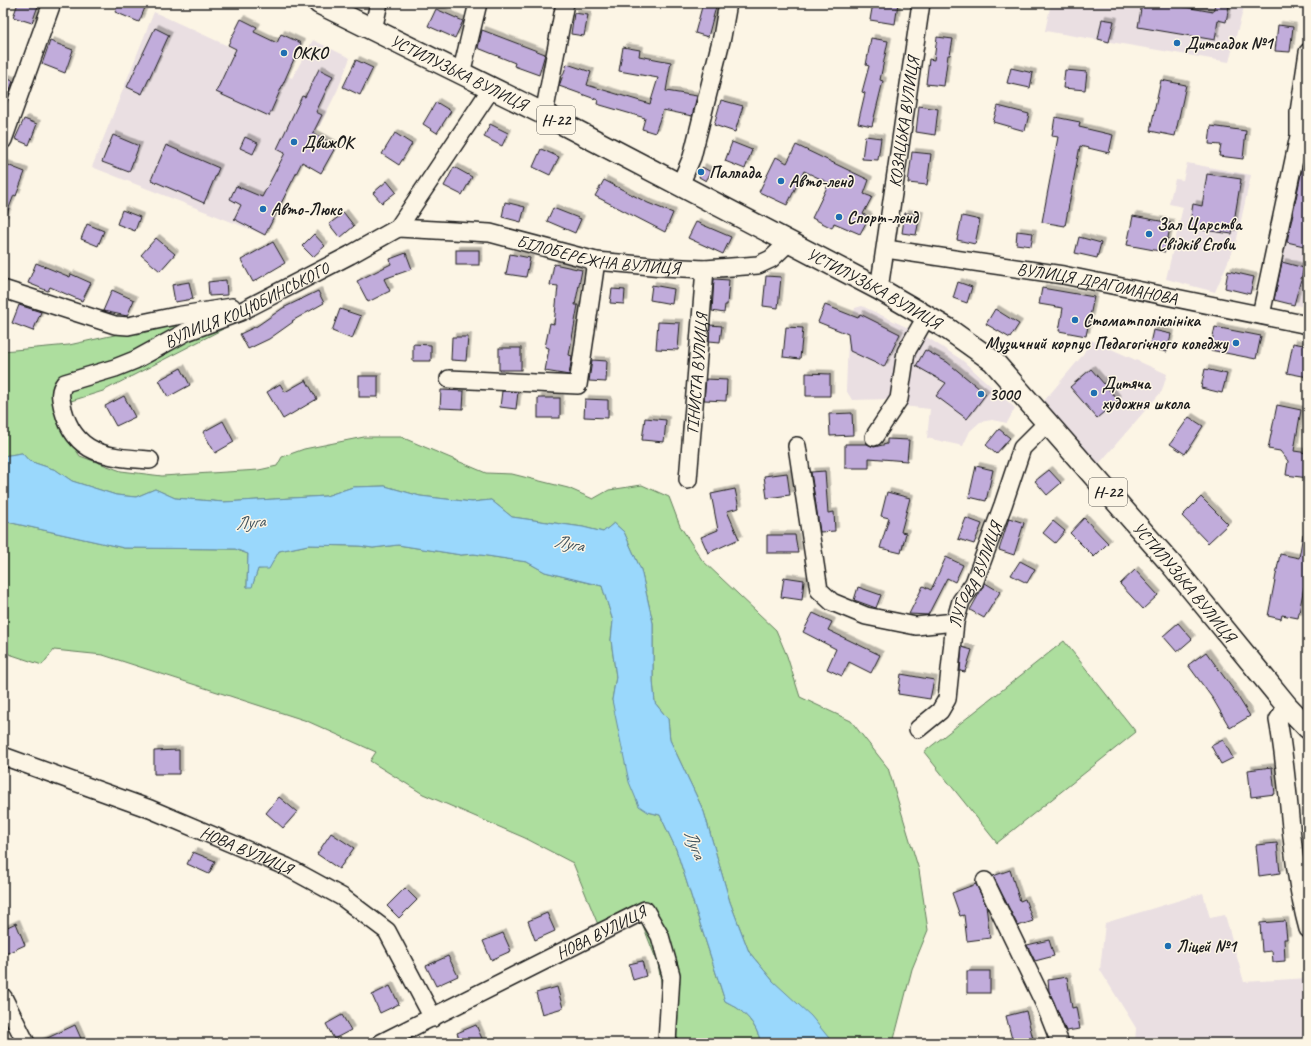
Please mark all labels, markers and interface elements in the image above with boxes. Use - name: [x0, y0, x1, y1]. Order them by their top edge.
- street label: УСТИЛУЗЬКА ВУЛИЦЯ: [387, 29, 533, 116]
- place label: Дитсадок №1: [1185, 33, 1275, 54]
- marker: Дитсадок №1: [1172, 38, 1182, 48]
- place label: ОККО: [292, 43, 330, 64]
- marker: ОККО: [279, 48, 289, 58]
- street label: КОЗАЦЬКА ВУЛИЦЯ: [884, 52, 924, 188]
- road number: Н-22: [537, 106, 575, 134]
- place label: ДвижОК: [302, 132, 356, 153]
- marker: ДвижОК: [289, 137, 299, 147]
- place label: Паллада: [709, 162, 763, 183]
- marker: Паллада: [696, 167, 706, 177]
- place label: Авто-ленд: [789, 171, 854, 192]
- marker: Авто-ленд: [776, 176, 786, 186]
- place label: Авто-Люкс: [271, 199, 343, 220]
- marker: Авто-Люкс: [258, 204, 268, 214]
- place label: Спорт-ленд: [847, 207, 919, 228]
- marker: Спорт-ленд: [834, 212, 844, 222]
- place label: Зал Царства Свідків Єгови: [1157, 214, 1243, 255]
- marker: Зал Царства Свідків Єгови: [1144, 229, 1154, 239]
- street label: БІЛОБЕРЕЖНА ВУЛИЦЯ: [515, 230, 683, 278]
- street label: УСТИЛУЗЬКА ВУЛИЦЯ: [803, 243, 947, 335]
- street label: ВУЛИЦЯ КОЦЮБИНСЬКОГО: [160, 257, 334, 353]
- street label: ВУЛИЦЯ ДРАГОМАНОВА: [1016, 258, 1180, 309]
- street label: ТІНИСТА ВУЛИЦЯ: [681, 310, 712, 436]
- place label: Стоматполіклініка: [1083, 310, 1201, 331]
- marker: Стоматполіклініка: [1070, 315, 1080, 325]
- place label: Музичний корпус Педагогічного коледжу: [985, 333, 1229, 355]
- marker: Музичний корпус Педагогічного коледжу: [1231, 338, 1241, 348]
- place label: Дитяча художня школа: [1102, 373, 1191, 414]
- place label: 3000: [989, 384, 1022, 405]
- marker: Дитяча художня школа: [1089, 388, 1099, 398]
- marker: 3000: [976, 389, 986, 399]
- road number: Н-22: [1089, 478, 1127, 506]
- water label: Луга: [234, 509, 267, 534]
- street label: ЛУГОВА ВУЛИЦЯ: [944, 517, 1007, 629]
- street label: УСТИЛУЗЬКА ВУЛИЦЯ: [1128, 517, 1242, 648]
- water label: Луга: [553, 529, 587, 557]
- street label: НОВА ВУЛИЦЯ: [197, 821, 298, 880]
- water label: Луга: [679, 826, 711, 863]
- street label: НОВА ВУЛИЦЯ: [552, 900, 651, 964]
- place label: Ліцей №1: [1176, 936, 1238, 957]
- marker: Ліцей №1: [1163, 941, 1173, 951]

